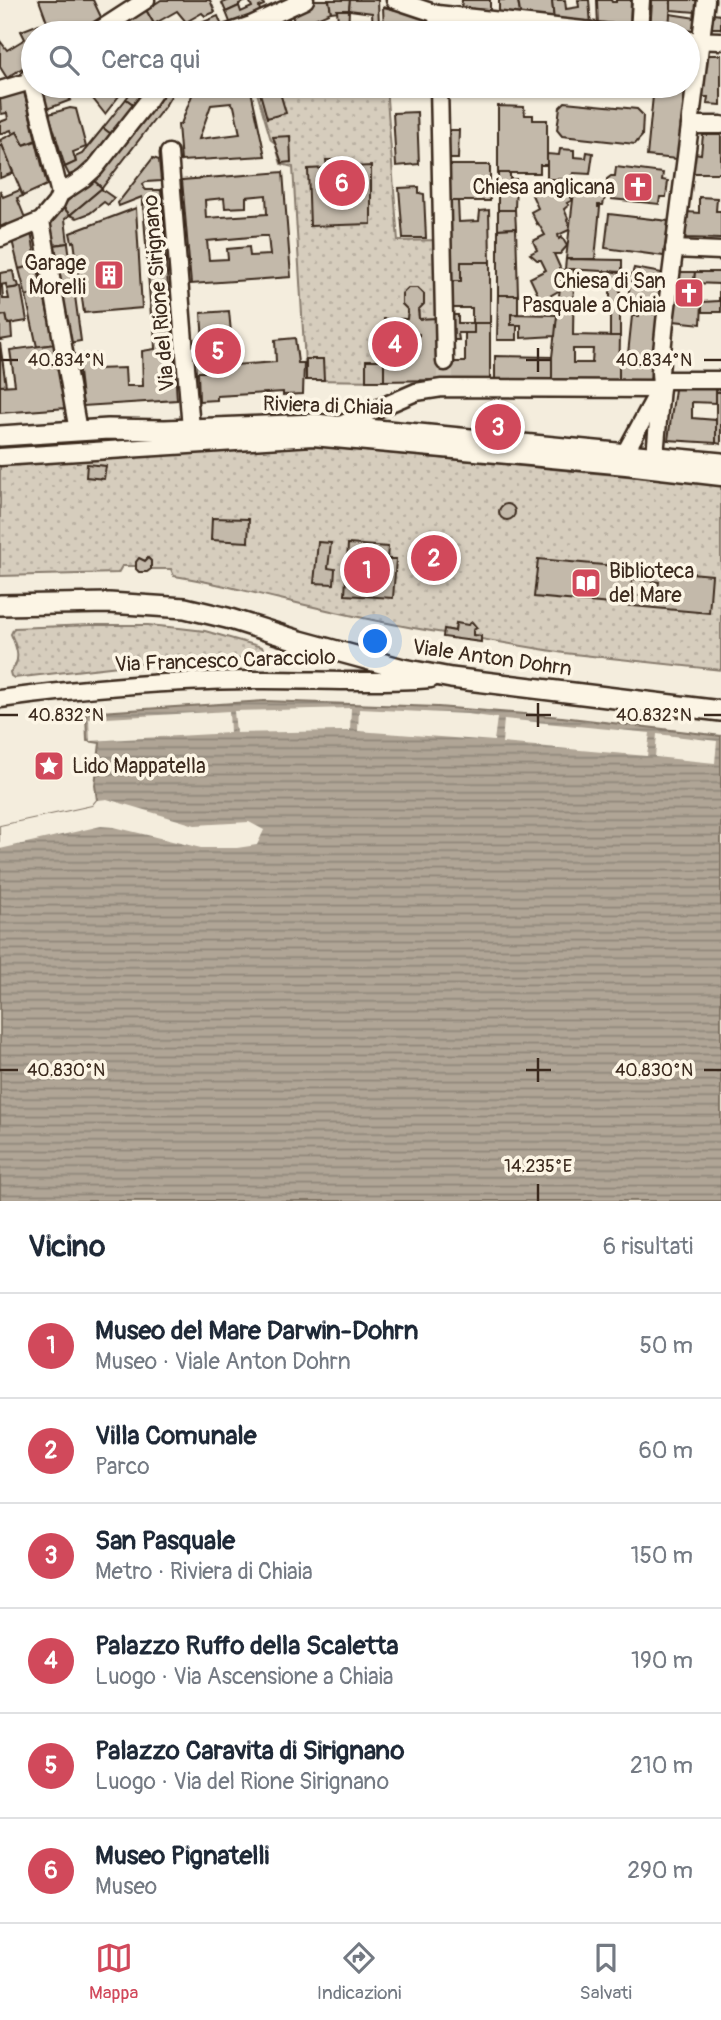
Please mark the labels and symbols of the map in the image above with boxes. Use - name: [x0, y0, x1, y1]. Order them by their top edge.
- pin: 6: [319, 157, 365, 209]
- church icon: Chiesa anglicana: [621, 170, 655, 204]
- place label: Chiesa anglicana: [472, 174, 615, 201]
- street label: Via del Rione Sirignano: [137, 194, 181, 392]
- place label: Garage Morelli: [24, 250, 87, 301]
- building icon: Garage Morelli: [92, 258, 126, 292]
- place label: Chiesa di San Pasquale a Chiaia: [522, 268, 666, 319]
- church icon: Chiesa di San Pasquale a Chiaia: [672, 276, 706, 310]
- pin: 4: [372, 318, 418, 370]
- pin: 5: [195, 325, 241, 377]
- text: 40.834°N: [28, 349, 104, 372]
- text: 40.834°N: [616, 349, 692, 372]
- street label: Riviera di Chiaia: [262, 390, 394, 422]
- pin: 3: [475, 401, 521, 453]
- pin: 2: [411, 532, 457, 584]
- pin: 1: [344, 544, 390, 596]
- place label: Biblioteca del Mare: [609, 558, 694, 609]
- library icon: Biblioteca del Mare: [569, 566, 603, 600]
- your location: [358, 624, 392, 658]
- street label: Viale Anton Dohrn: [410, 633, 574, 683]
- street label: Via Francesco Caracciolo: [114, 644, 336, 678]
- text: 40.832°N: [28, 704, 104, 727]
- text: 40.832°N: [616, 704, 692, 727]
- place icon: Lido Mappatella: [32, 749, 66, 783]
- place label: Lido Mappatella: [72, 753, 206, 780]
- text: 40.830°N: [27, 1059, 105, 1082]
- text: 40.830°N: [615, 1059, 693, 1082]
- text: 14.235°E: [504, 1155, 572, 1178]

